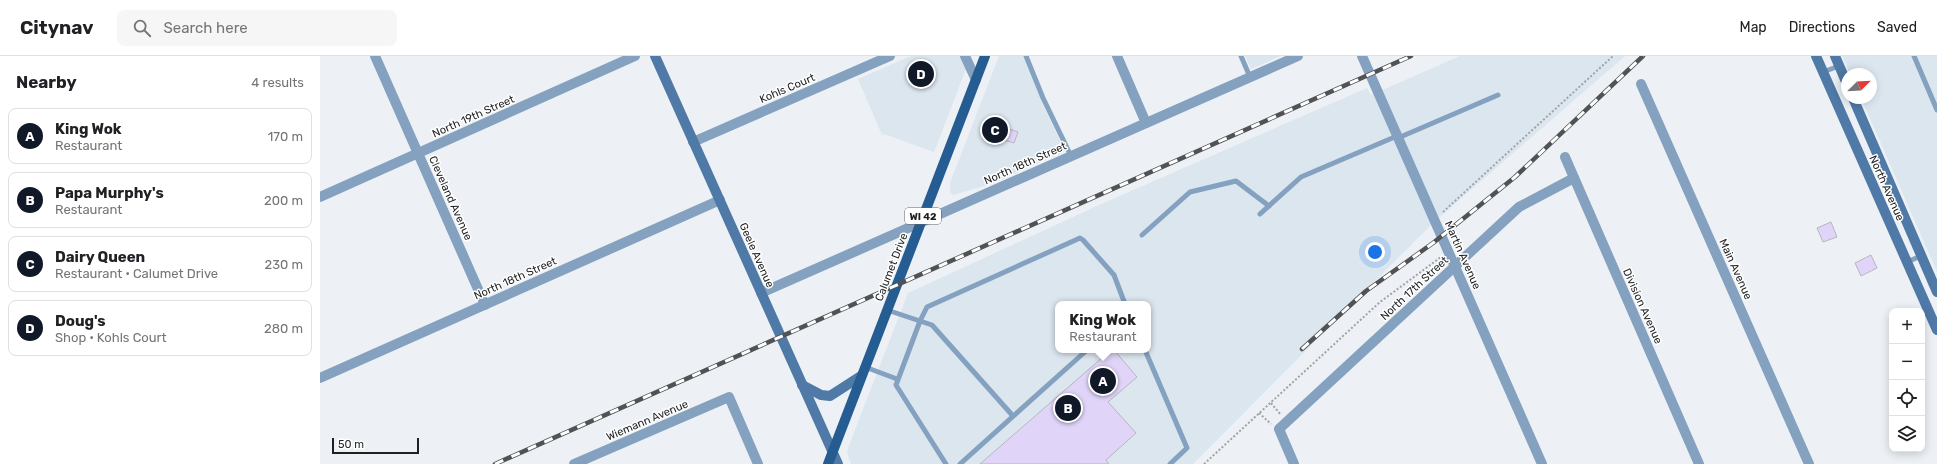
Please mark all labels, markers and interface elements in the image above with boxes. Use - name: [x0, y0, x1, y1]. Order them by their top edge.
- search box: [117, 10, 397, 46]
- text: Citynav: [20, 16, 93, 39]
- icon: search: [131, 17, 153, 39]
- text: Search here: [163, 19, 248, 37]
- text: Map: [1740, 19, 1767, 36]
- text: Directions: [1789, 19, 1855, 36]
- text: Saved: [1877, 19, 1917, 36]
- pin: D: [908, 59, 934, 89]
- north arrow: [1841, 68, 1877, 104]
- street label: Kohls Court: [757, 71, 818, 106]
- text: Nearby: [16, 72, 77, 92]
- text: 4 results: [251, 75, 304, 90]
- street label: North 19th Street: [430, 92, 517, 140]
- pin: C: [982, 115, 1008, 145]
- text: King Wok: [55, 120, 122, 138]
- text: A: [25, 129, 35, 144]
- text: 170 m: [268, 129, 303, 144]
- text: Restaurant: [55, 138, 122, 153]
- street label: North 18th Street: [982, 139, 1069, 188]
- street label: Cleveland Avenue: [426, 154, 475, 242]
- street label: North Avenue: [1866, 154, 1907, 223]
- text: Papa Murphy's: [55, 184, 164, 202]
- text: B: [25, 193, 35, 208]
- text: 200 m: [264, 193, 303, 208]
- text: Restaurant: [55, 202, 122, 217]
- road number: WI 42: [905, 208, 941, 224]
- street label: Martin Avenue: [1442, 219, 1483, 291]
- street label: Geele Avenue: [736, 221, 777, 290]
- street label: Calumet Drive: [872, 231, 910, 303]
- street label: Main Avenue: [1716, 237, 1755, 302]
- your location: [1365, 242, 1385, 262]
- text: Dairy Queen: [55, 248, 145, 266]
- street label: North 17th Street: [1378, 253, 1451, 323]
- street label: North 18th Street: [472, 254, 559, 303]
- text: C: [25, 257, 35, 272]
- text: 230 m: [265, 257, 303, 272]
- text: Restaurant · Calumet Drive: [55, 266, 218, 281]
- street label: Division Avenue: [1620, 266, 1665, 346]
- popup: [1055, 301, 1151, 353]
- map controls: [1889, 308, 1925, 452]
- button: +: [1889, 308, 1925, 344]
- text: King Wok: [1069, 311, 1136, 329]
- text: Doug's: [55, 312, 106, 330]
- text: D: [25, 321, 35, 336]
- text: 280 m: [264, 321, 303, 336]
- text: Restaurant: [1069, 329, 1137, 344]
- text: Shop · Kohls Court: [55, 330, 167, 345]
- button: −: [1889, 344, 1925, 380]
- pin: A: [1090, 366, 1116, 396]
- button: locate: [1889, 380, 1925, 416]
- pin: B: [1055, 393, 1081, 423]
- street label: Wiemann Avenue: [604, 397, 690, 444]
- button: layers: [1889, 416, 1925, 452]
- scale bar: [332, 436, 419, 455]
- text: 50 m: [338, 438, 364, 451]

